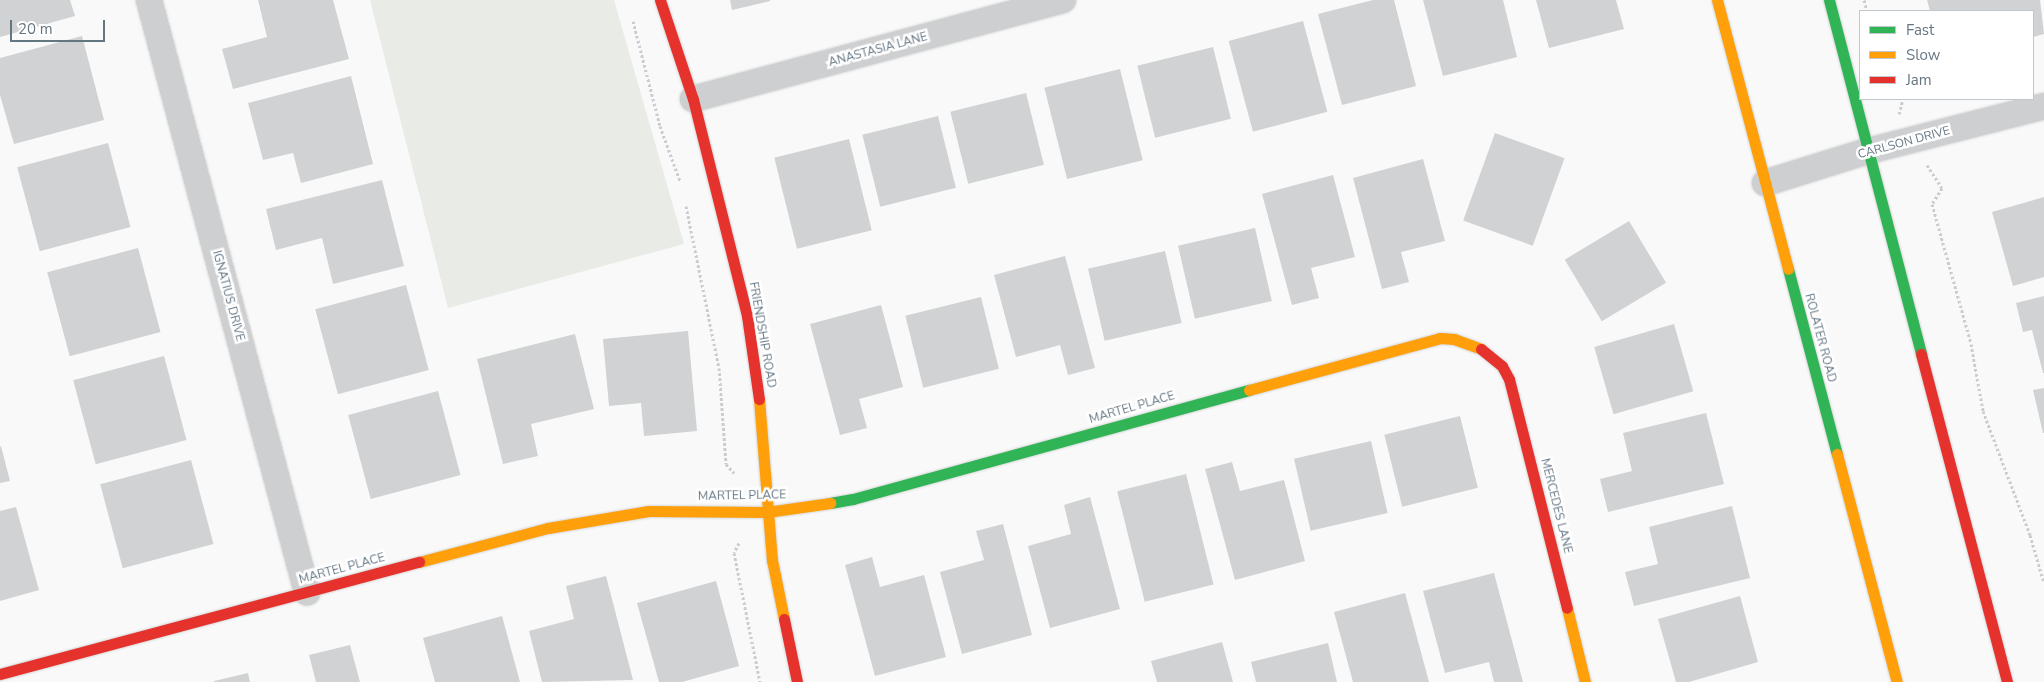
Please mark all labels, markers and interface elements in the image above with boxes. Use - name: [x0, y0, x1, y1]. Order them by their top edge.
- scale bar: [12, 10, 108, 42]
- legend: [1859, 10, 2034, 100]
- text: 20 m: [18, 19, 53, 39]
- text: Fast: [1906, 20, 1934, 40]
- street label: ANASTASIA LANE: [827, 30, 929, 70]
- text: Slow: [1906, 45, 1940, 65]
- text: Jam: [1906, 70, 1932, 90]
- street label: CARLSON DRIVE: [1856, 124, 1952, 162]
- street label: IGNATIUS DRIVE: [209, 249, 247, 343]
- street label: FRIENDSHIP ROAD: [746, 281, 778, 389]
- street label: ROLATER ROAD: [1801, 292, 1839, 384]
- street label: MARTEL PLACE: [1088, 389, 1176, 427]
- street label: MERCEDES LANE: [1537, 457, 1575, 555]
- street label: MARTEL PLACE: [698, 488, 786, 504]
- street label: MARTEL PLACE: [298, 551, 386, 587]

